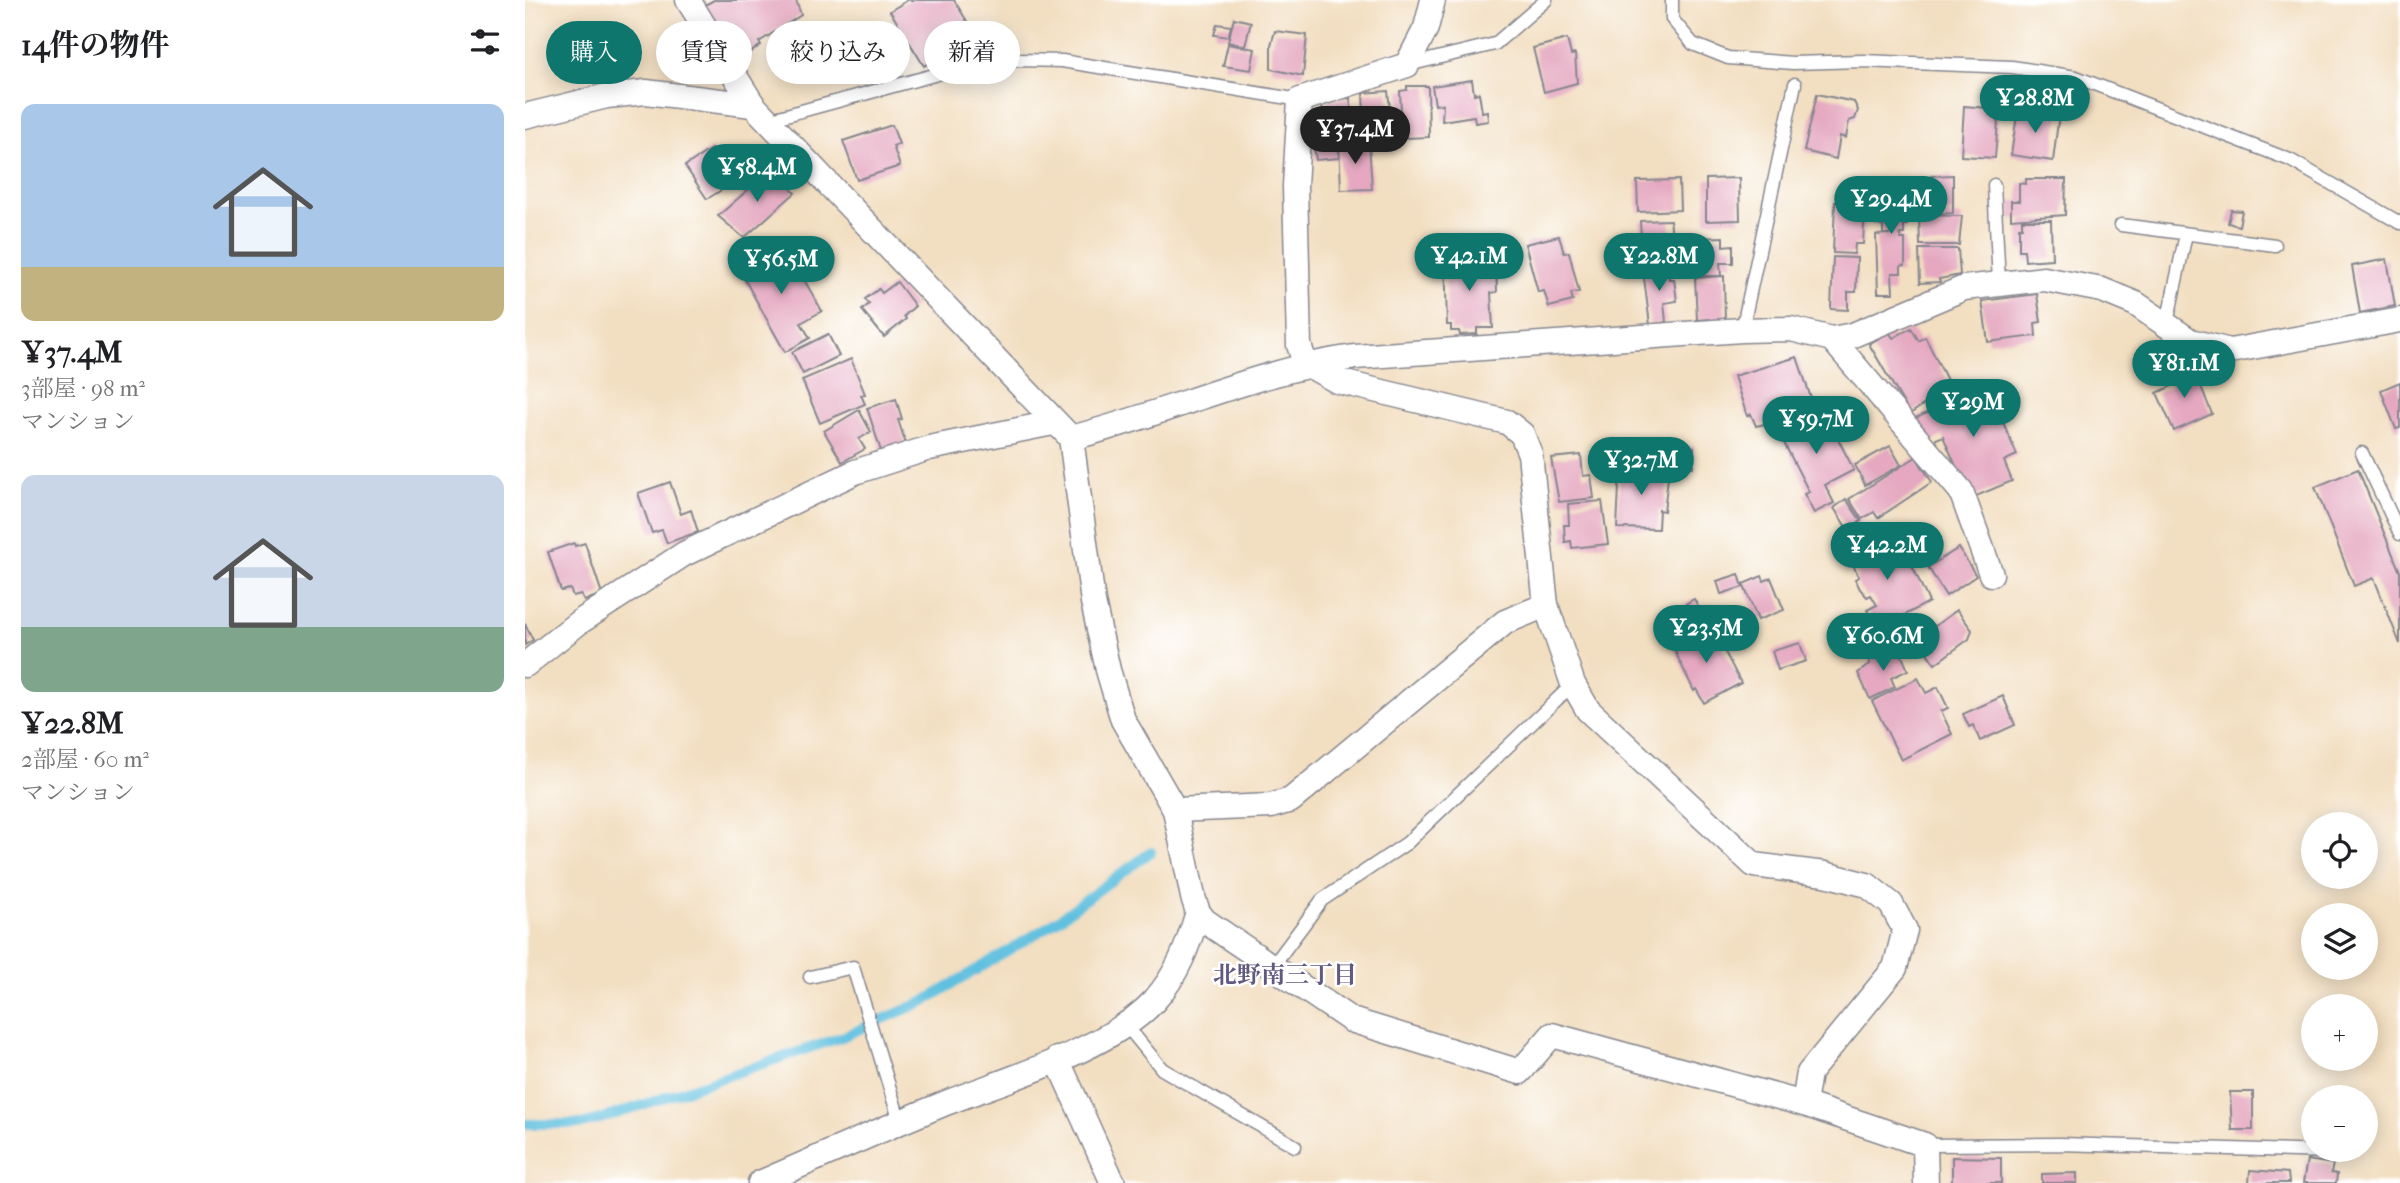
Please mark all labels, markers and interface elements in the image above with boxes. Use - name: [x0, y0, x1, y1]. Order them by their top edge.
- chip: 購入: [546, 21, 642, 84]
- chip: 賃貸: [656, 21, 752, 84]
- chip: 絞り込み: [766, 21, 910, 84]
- chip: 新着: [924, 21, 1020, 84]
- icon: filters: [466, 23, 504, 61]
- text: 14件の物件: [21, 28, 169, 63]
- pin: ¥28.8M: [1978, 76, 2092, 135]
- text: ¥28.8M: [1996, 84, 2074, 111]
- pin: ¥37.4M: [1298, 106, 1412, 166]
- text: ¥37.4M: [1316, 115, 1394, 142]
- pin: ¥58.4M: [700, 144, 814, 204]
- icon: home: [200, 149, 326, 275]
- text: ¥58.4M: [717, 153, 797, 180]
- pin: ¥29.4M: [1834, 176, 1948, 236]
- text: ¥29.4M: [1850, 185, 1932, 212]
- pin: ¥42.1M: [1412, 233, 1526, 293]
- pin: ¥22.8M: [1602, 233, 1716, 293]
- pin: ¥56.5M: [724, 236, 838, 296]
- text: ¥42.1M: [1431, 242, 1507, 269]
- text: ¥22.8M: [1620, 242, 1698, 269]
- text: ¥56.5M: [744, 245, 818, 272]
- text: ¥37.4M: [21, 335, 122, 370]
- pin: ¥81.1M: [2127, 340, 2241, 400]
- text: ¥81.1M: [2148, 349, 2220, 376]
- text: 3部屋 · 98 m²: [21, 375, 145, 402]
- pin: ¥29M: [1932, 380, 2014, 439]
- text: ¥29M: [1942, 388, 2004, 415]
- pin: ¥59.7M: [1759, 396, 1873, 456]
- text: ¥59.7M: [1778, 405, 1854, 432]
- text: マンション: [21, 408, 135, 435]
- pin: ¥32.7M: [1584, 438, 1698, 497]
- text: ¥32.7M: [1604, 446, 1678, 473]
- icon: home: [200, 520, 326, 646]
- pin: ¥42.2M: [1830, 522, 1944, 582]
- text: ¥42.2M: [1847, 531, 1927, 558]
- pin: ¥23.5M: [1649, 606, 1763, 665]
- text: ¥23.5M: [1669, 614, 1743, 641]
- pin: ¥60.6M: [1826, 614, 1940, 673]
- text: ¥60.6M: [1843, 622, 1923, 649]
- text: ¥22.8M: [21, 706, 123, 741]
- text: 2部屋 · 60 m²: [21, 746, 149, 773]
- text: マンション: [21, 779, 135, 806]
- map controls: [2301, 812, 2378, 1162]
- button: locate: [2301, 812, 2378, 889]
- button: layers: [2301, 903, 2378, 980]
- district label: 北野南三丁目: [1213, 961, 1357, 989]
- button: +: [2301, 994, 2378, 1071]
- button: −: [2301, 1085, 2378, 1162]

